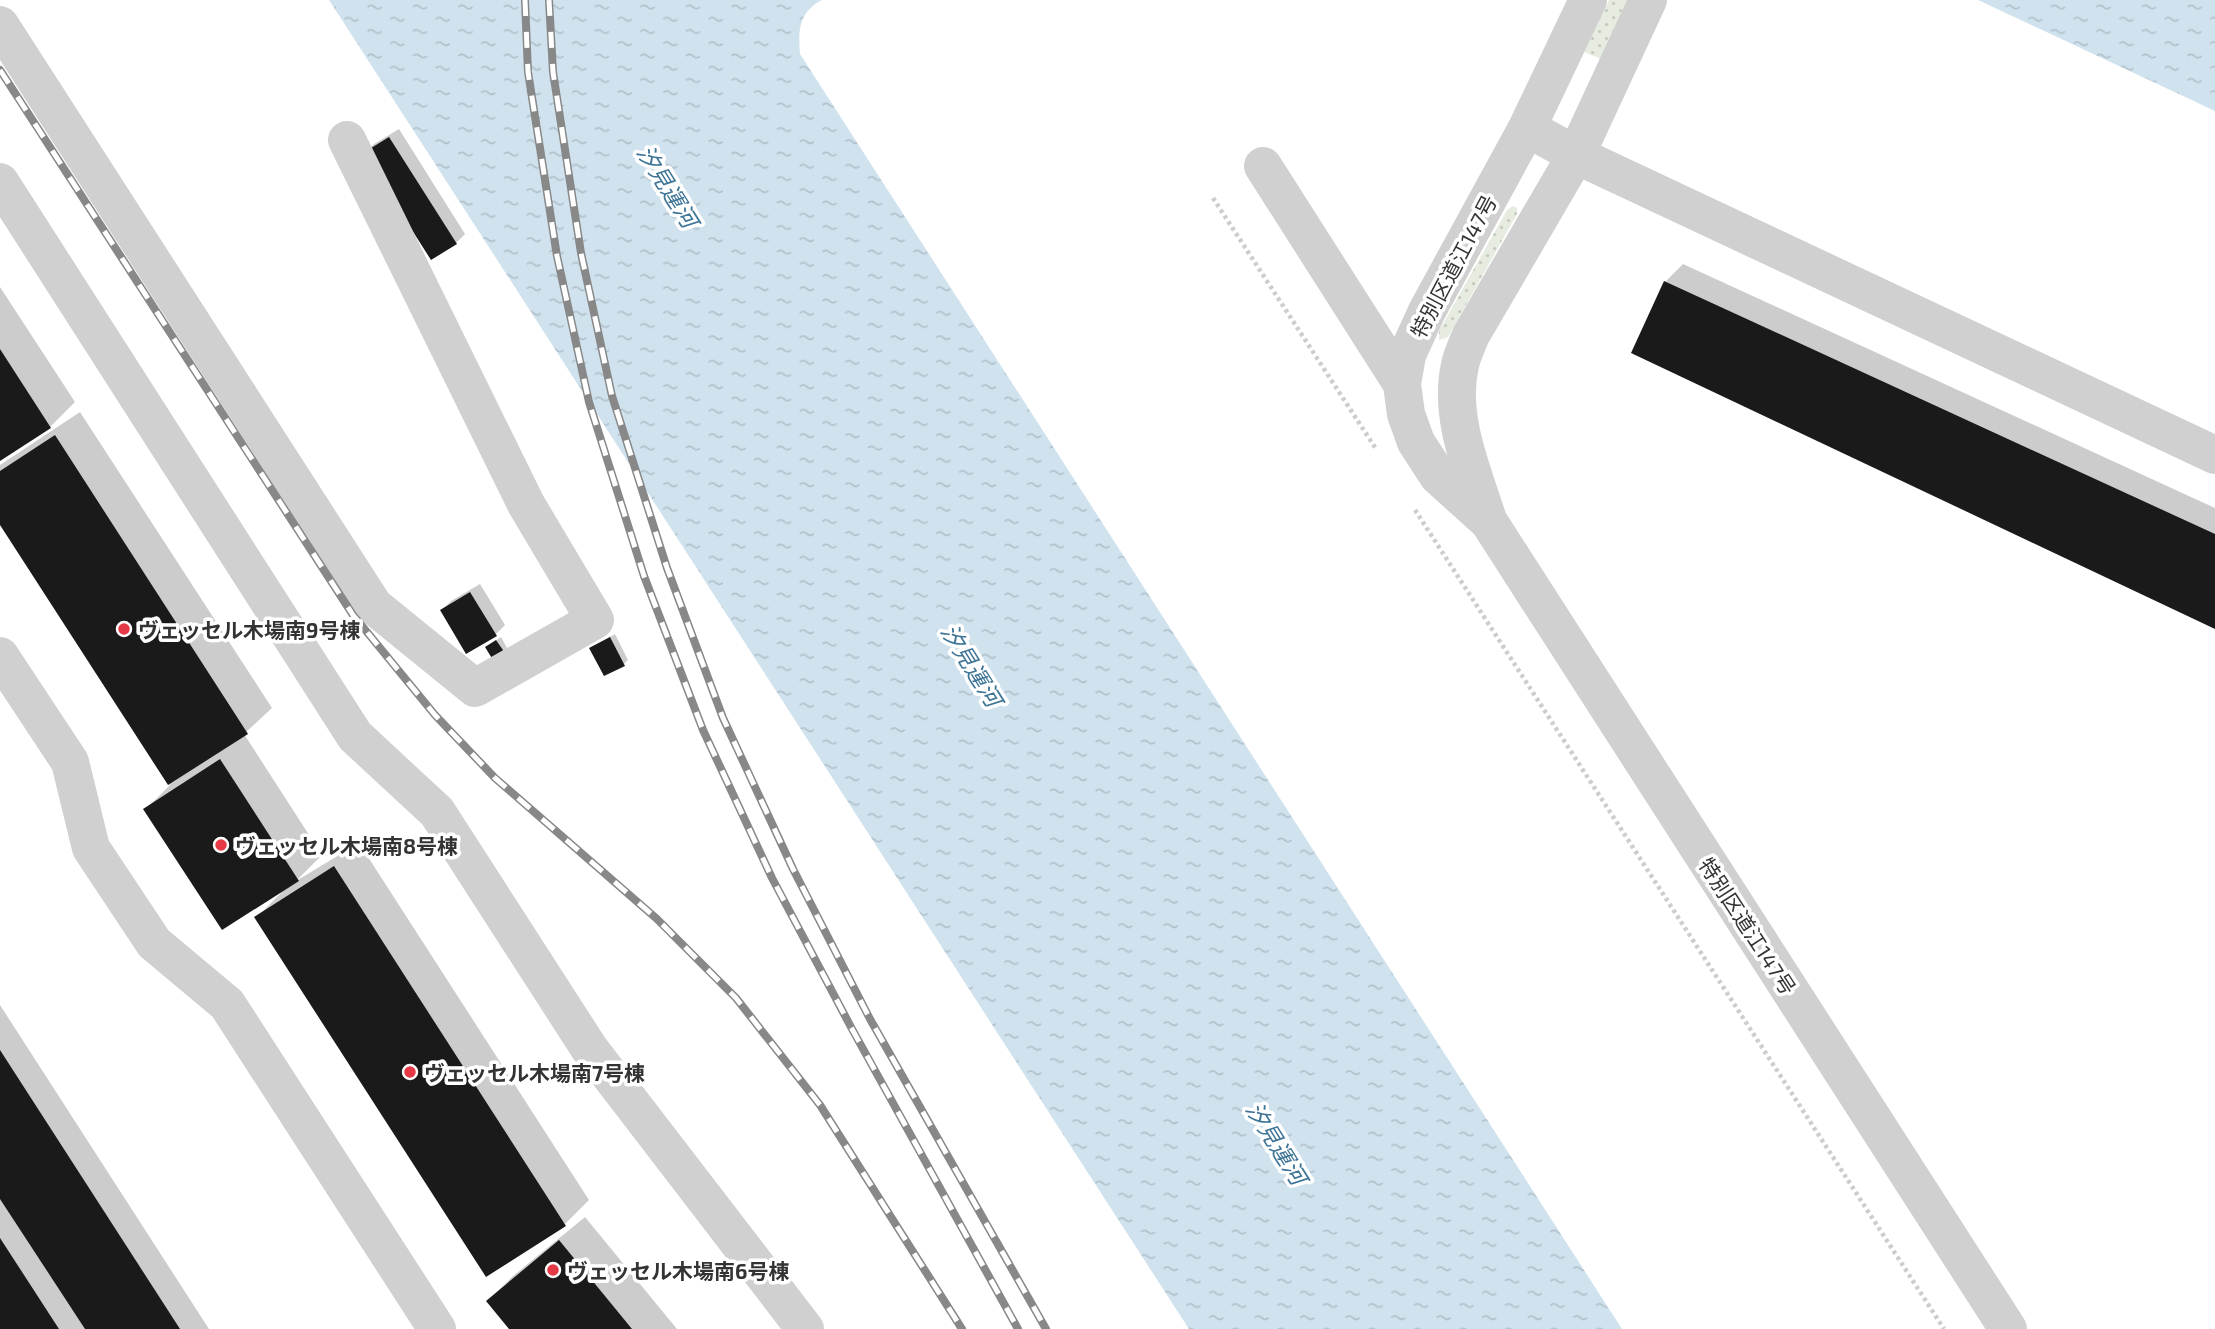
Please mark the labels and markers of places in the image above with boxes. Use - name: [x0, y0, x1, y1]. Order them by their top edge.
- place label: ヴェッセル木場南9号棟: [138, 617, 360, 642]
- marker: ヴェッセル木場南9号棟: [116, 621, 132, 637]
- place label: ヴェッセル木場南8号棟: [235, 833, 458, 858]
- marker: ヴェッセル木場南8号棟: [213, 837, 229, 853]
- place label: ヴェッセル木場南7号棟: [424, 1060, 645, 1085]
- marker: ヴェッセル木場南7号棟: [402, 1064, 418, 1080]
- place label: ヴェッセル木場南6号棟: [567, 1258, 789, 1283]
- marker: ヴェッセル木場南6号棟: [545, 1262, 561, 1278]

